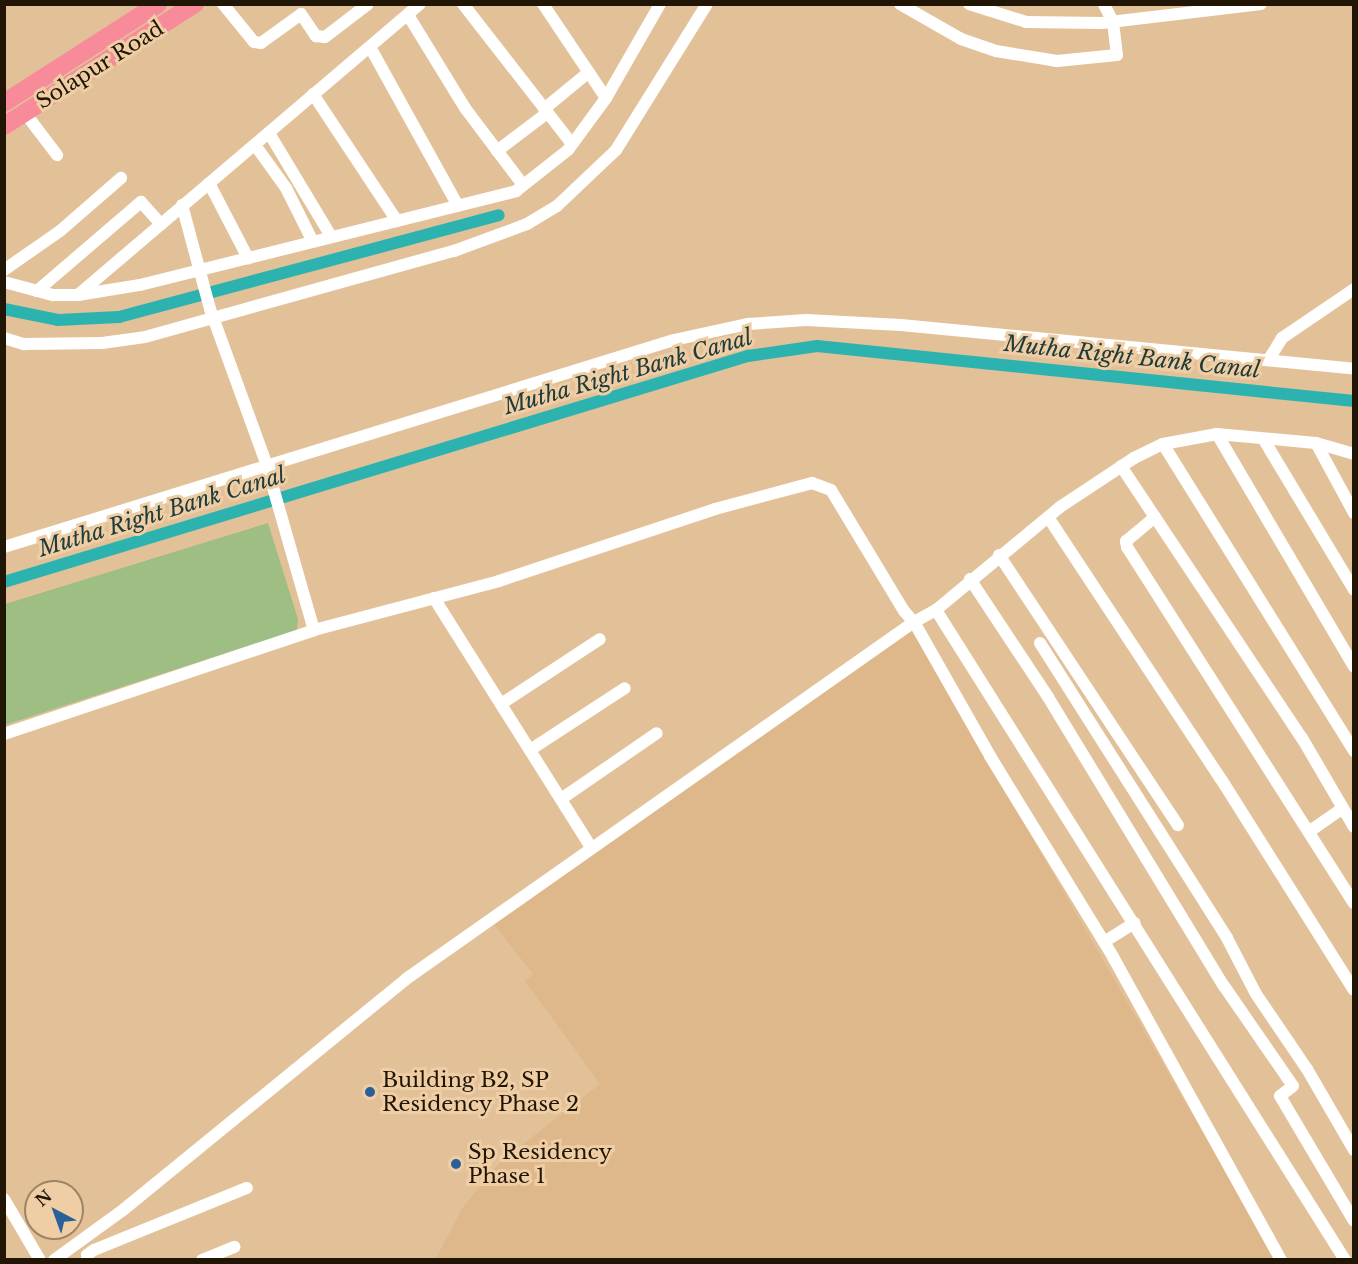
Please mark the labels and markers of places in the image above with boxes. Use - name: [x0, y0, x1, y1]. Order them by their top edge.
- place label: Building B2, SP Residency Phase 2: [382, 1067, 580, 1117]
- marker: Building B2, SP Residency Phase 2: [363, 1085, 377, 1099]
- place label: Sp Residency Phase 1: [468, 1139, 612, 1189]
- marker: Sp Residency Phase 1: [449, 1157, 463, 1171]

